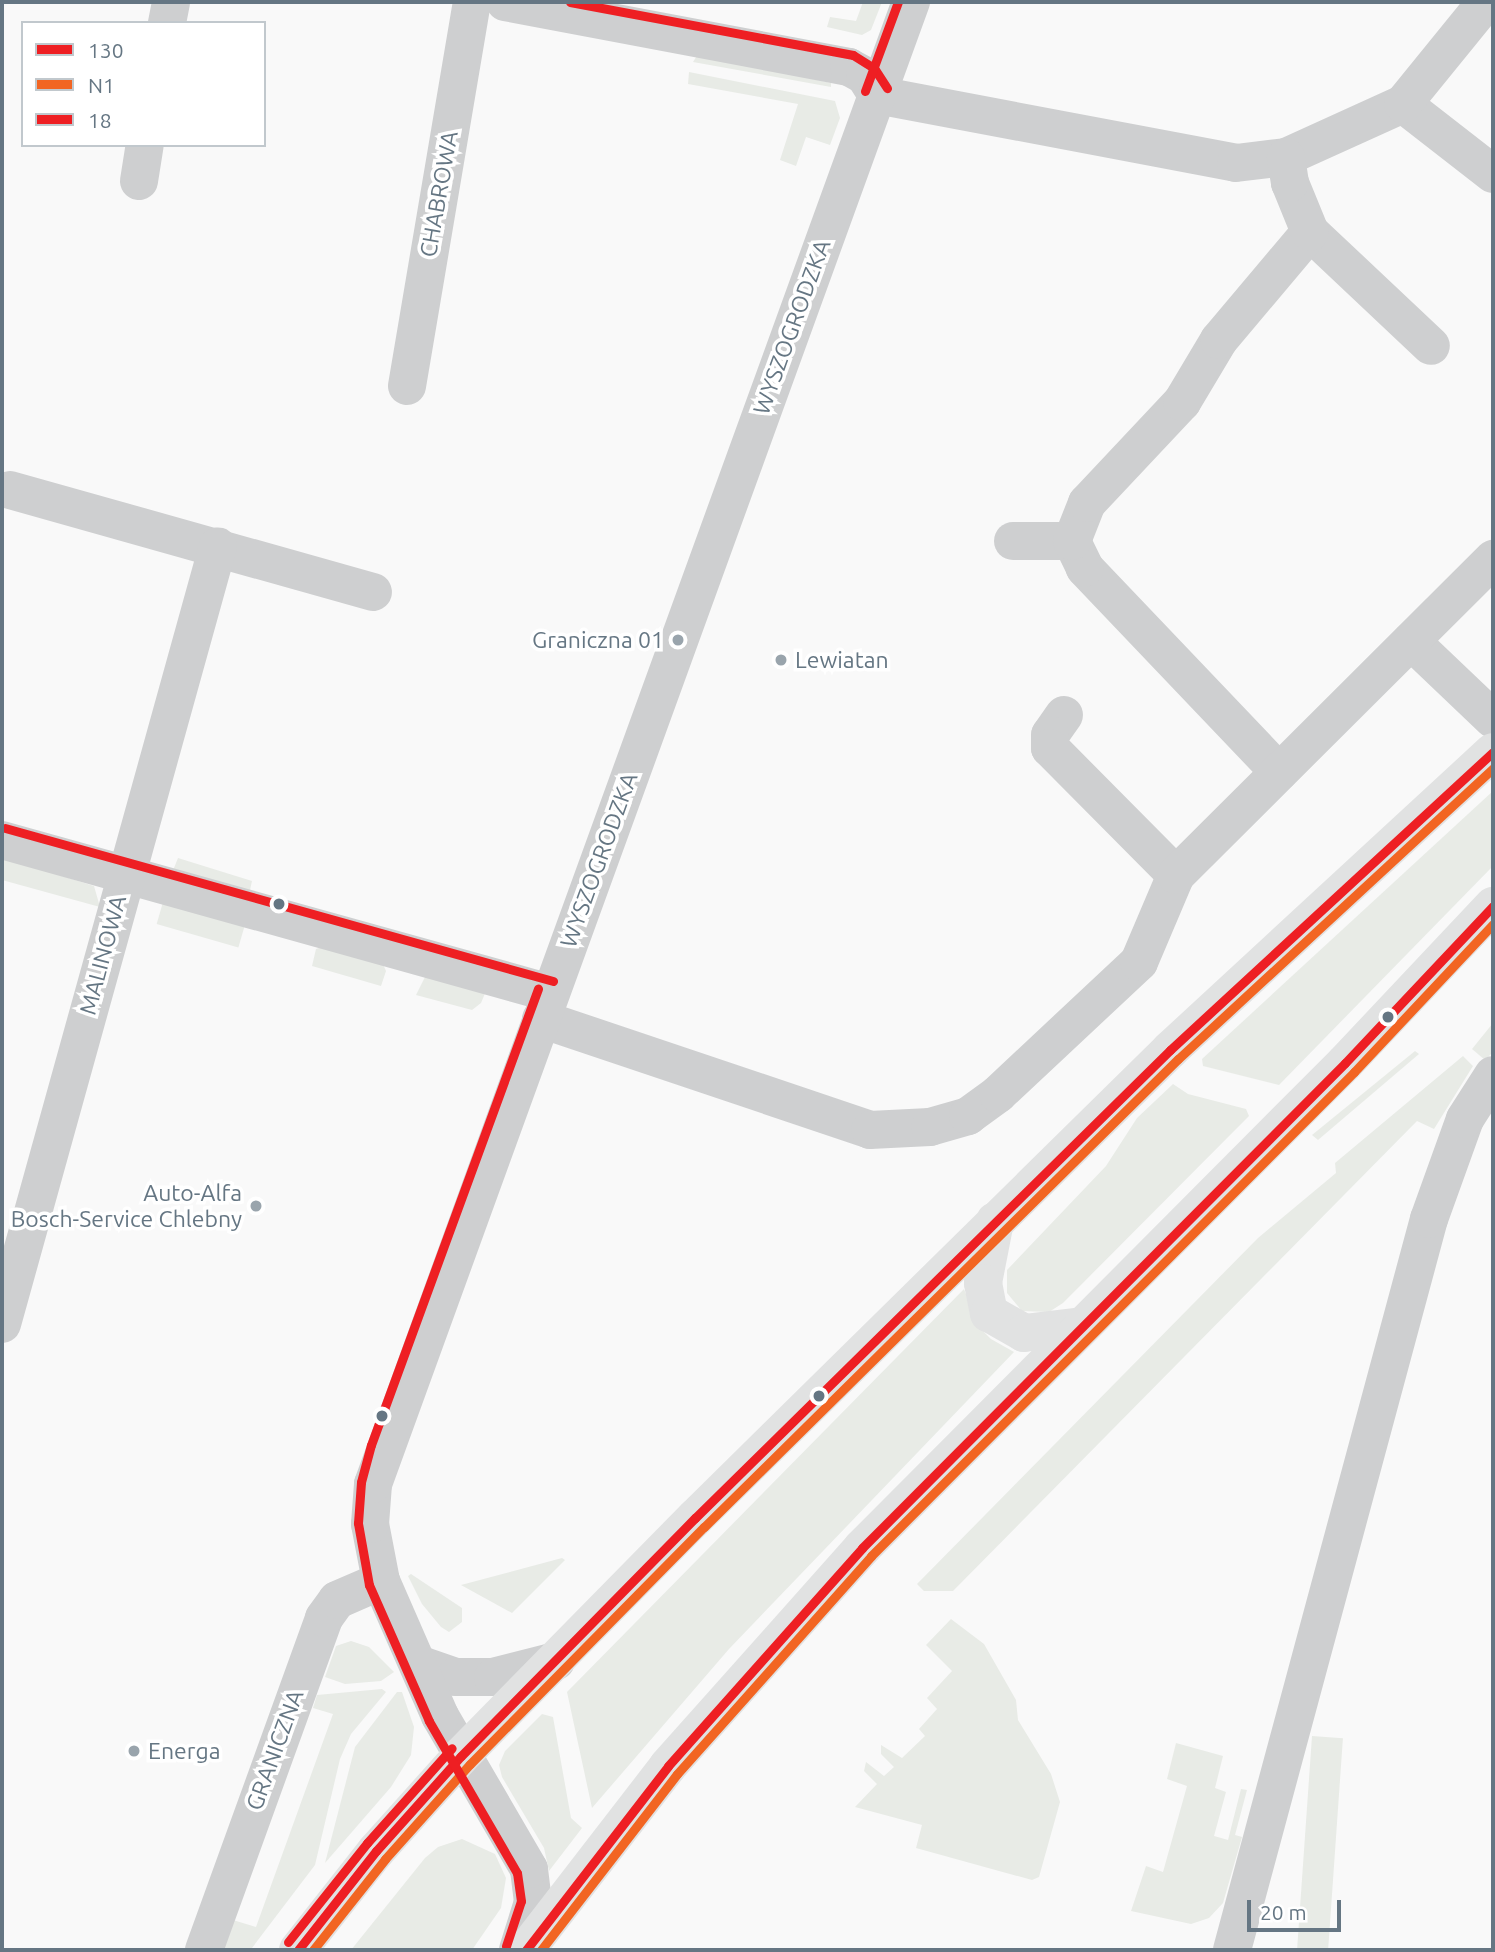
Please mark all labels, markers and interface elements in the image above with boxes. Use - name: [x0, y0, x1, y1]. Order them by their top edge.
- legend: [21, 21, 266, 147]
- text: 130: [88, 38, 124, 62]
- text: N1: [88, 73, 115, 97]
- text: 18: [88, 108, 112, 132]
- street label: CHABROWA: [414, 129, 464, 259]
- street label: WYSZOGRODZKA: [748, 236, 836, 418]
- place label: Graniczna 01: [532, 626, 664, 654]
- marker: Graniczna 01: [670, 632, 686, 648]
- place label: Lewiatan: [795, 646, 889, 674]
- marker: Lewiatan: [773, 652, 789, 668]
- street label: WYSZOGRODZKA: [555, 769, 643, 951]
- street label: MALINOWA: [74, 892, 132, 1018]
- unlabelled marker: [272, 897, 286, 911]
- unlabelled marker: [1381, 1010, 1395, 1024]
- place label: Auto-Alfa Bosch-Service Chlebny: [11, 1179, 242, 1233]
- marker: Auto-Alfa Bosch-Service Chlebny: [248, 1198, 264, 1214]
- unlabelled marker: [812, 1389, 826, 1403]
- unlabelled marker: [375, 1409, 389, 1423]
- street label: GRANICZNA: [240, 1686, 310, 1814]
- place label: Energa: [148, 1737, 220, 1765]
- marker: Energa: [126, 1743, 142, 1759]
- scale bar: [1250, 1885, 1344, 1929]
- text: 20 m: [1260, 1900, 1307, 1924]

